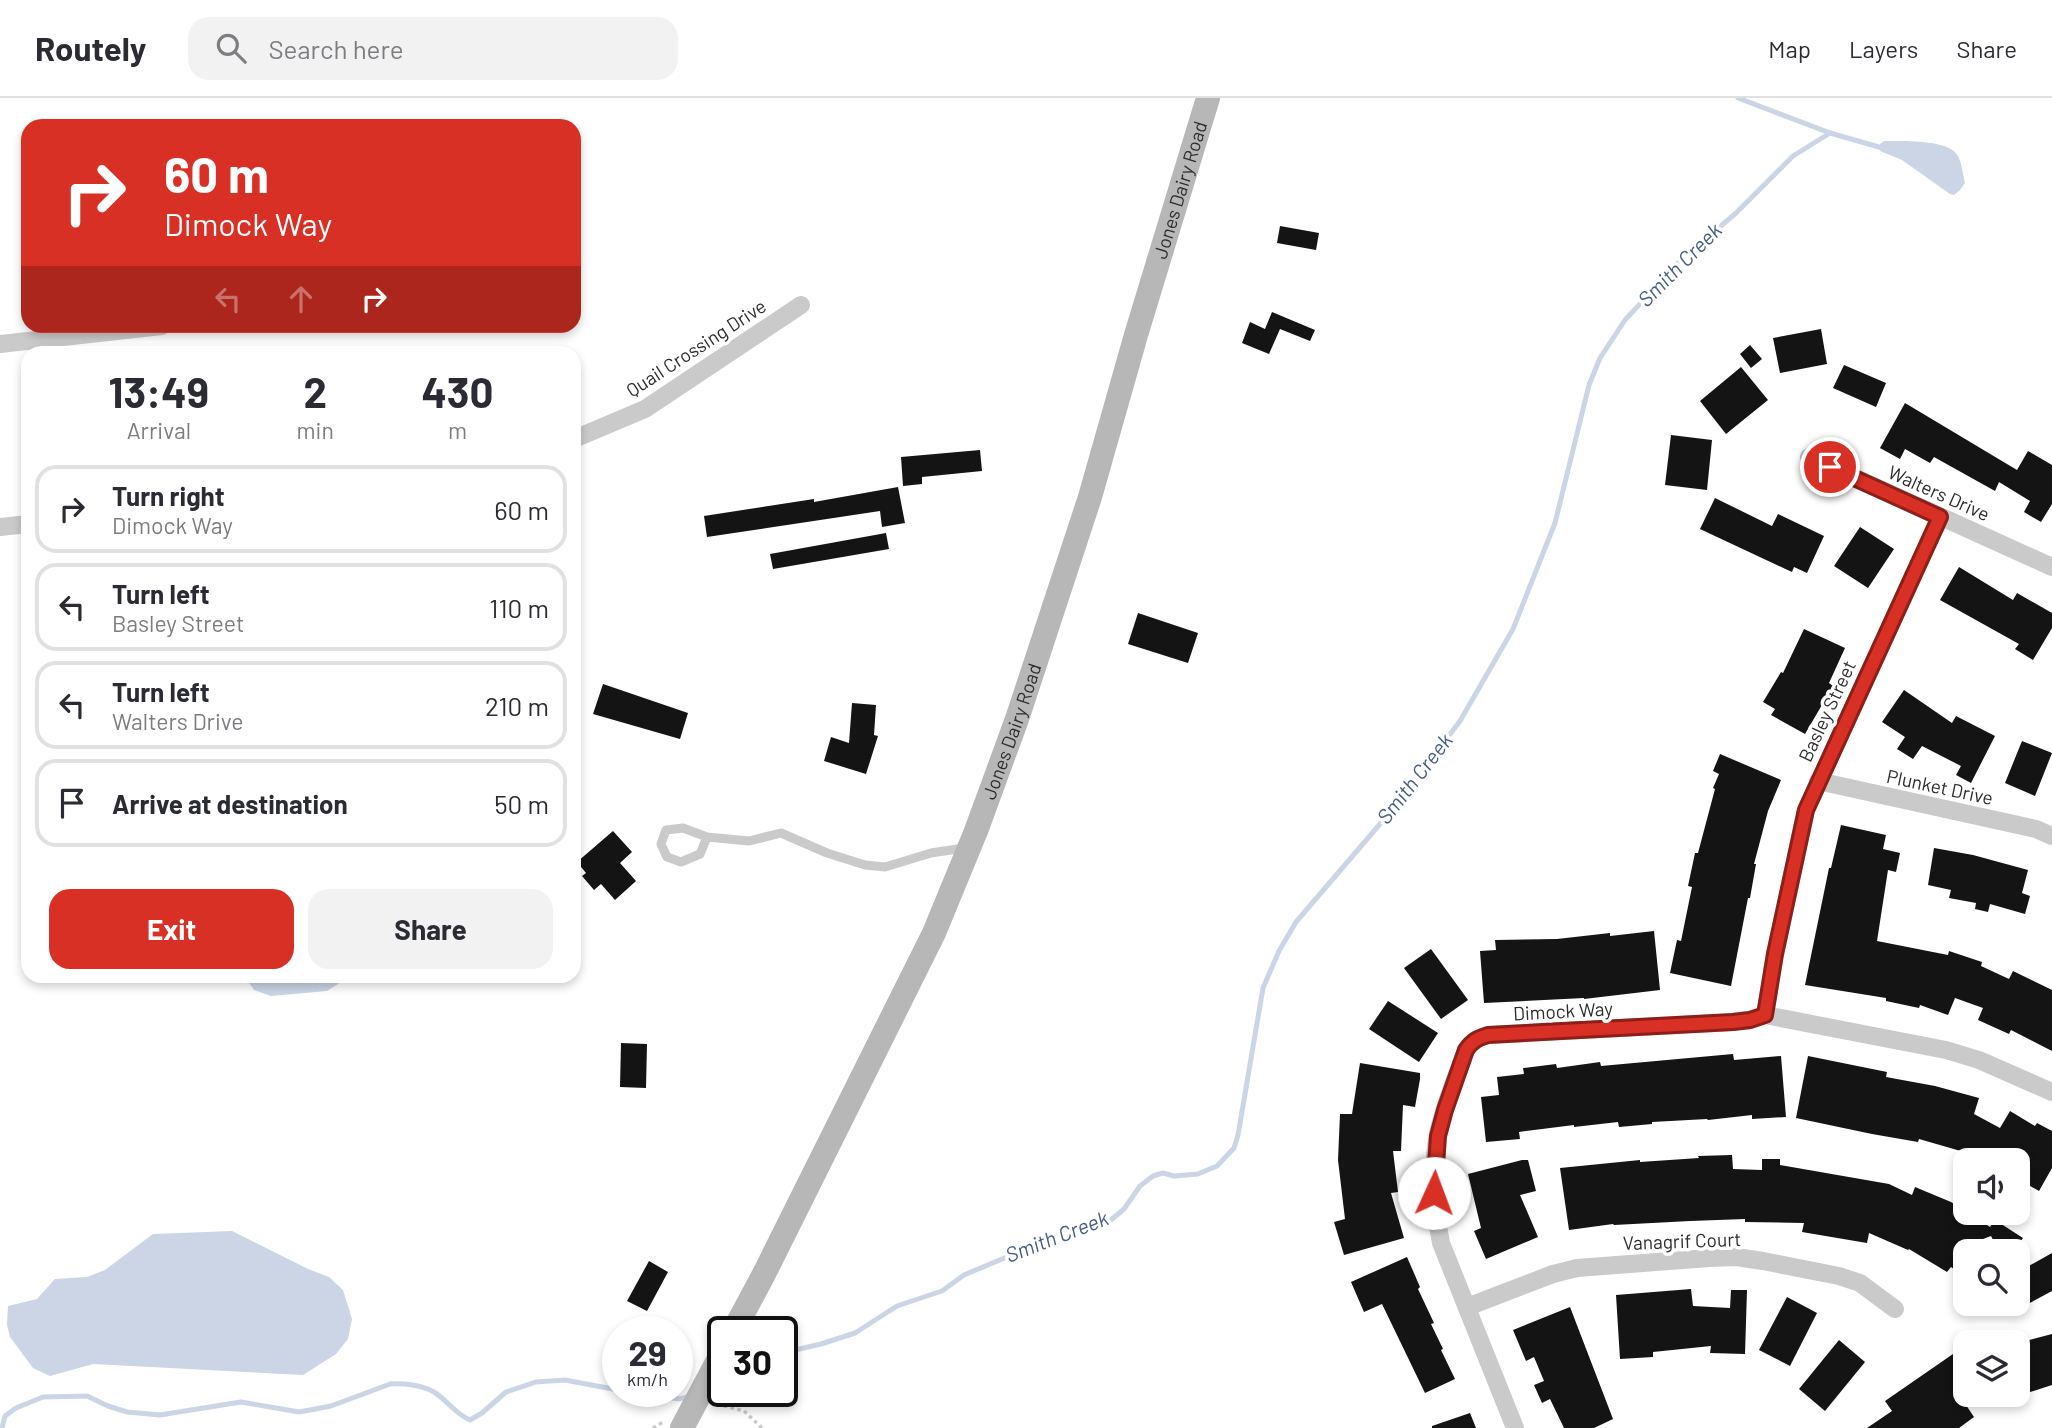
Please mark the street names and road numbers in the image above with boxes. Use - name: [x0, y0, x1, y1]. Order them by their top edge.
- street label: Jones Dairy Road: [1148, 118, 1211, 261]
- street label: Quail Crossing Drive: [622, 294, 770, 401]
- street label: Walters Drive: [1885, 460, 1994, 525]
- street label: Basley Street: [1793, 656, 1860, 765]
- street label: Jones Dairy Road: [977, 660, 1046, 802]
- street label: Plunket Drive: [1885, 764, 1995, 809]
- street label: Dimock Way: [1513, 996, 1614, 1025]
- street label: Vanagrif Court: [1622, 1227, 1742, 1254]

